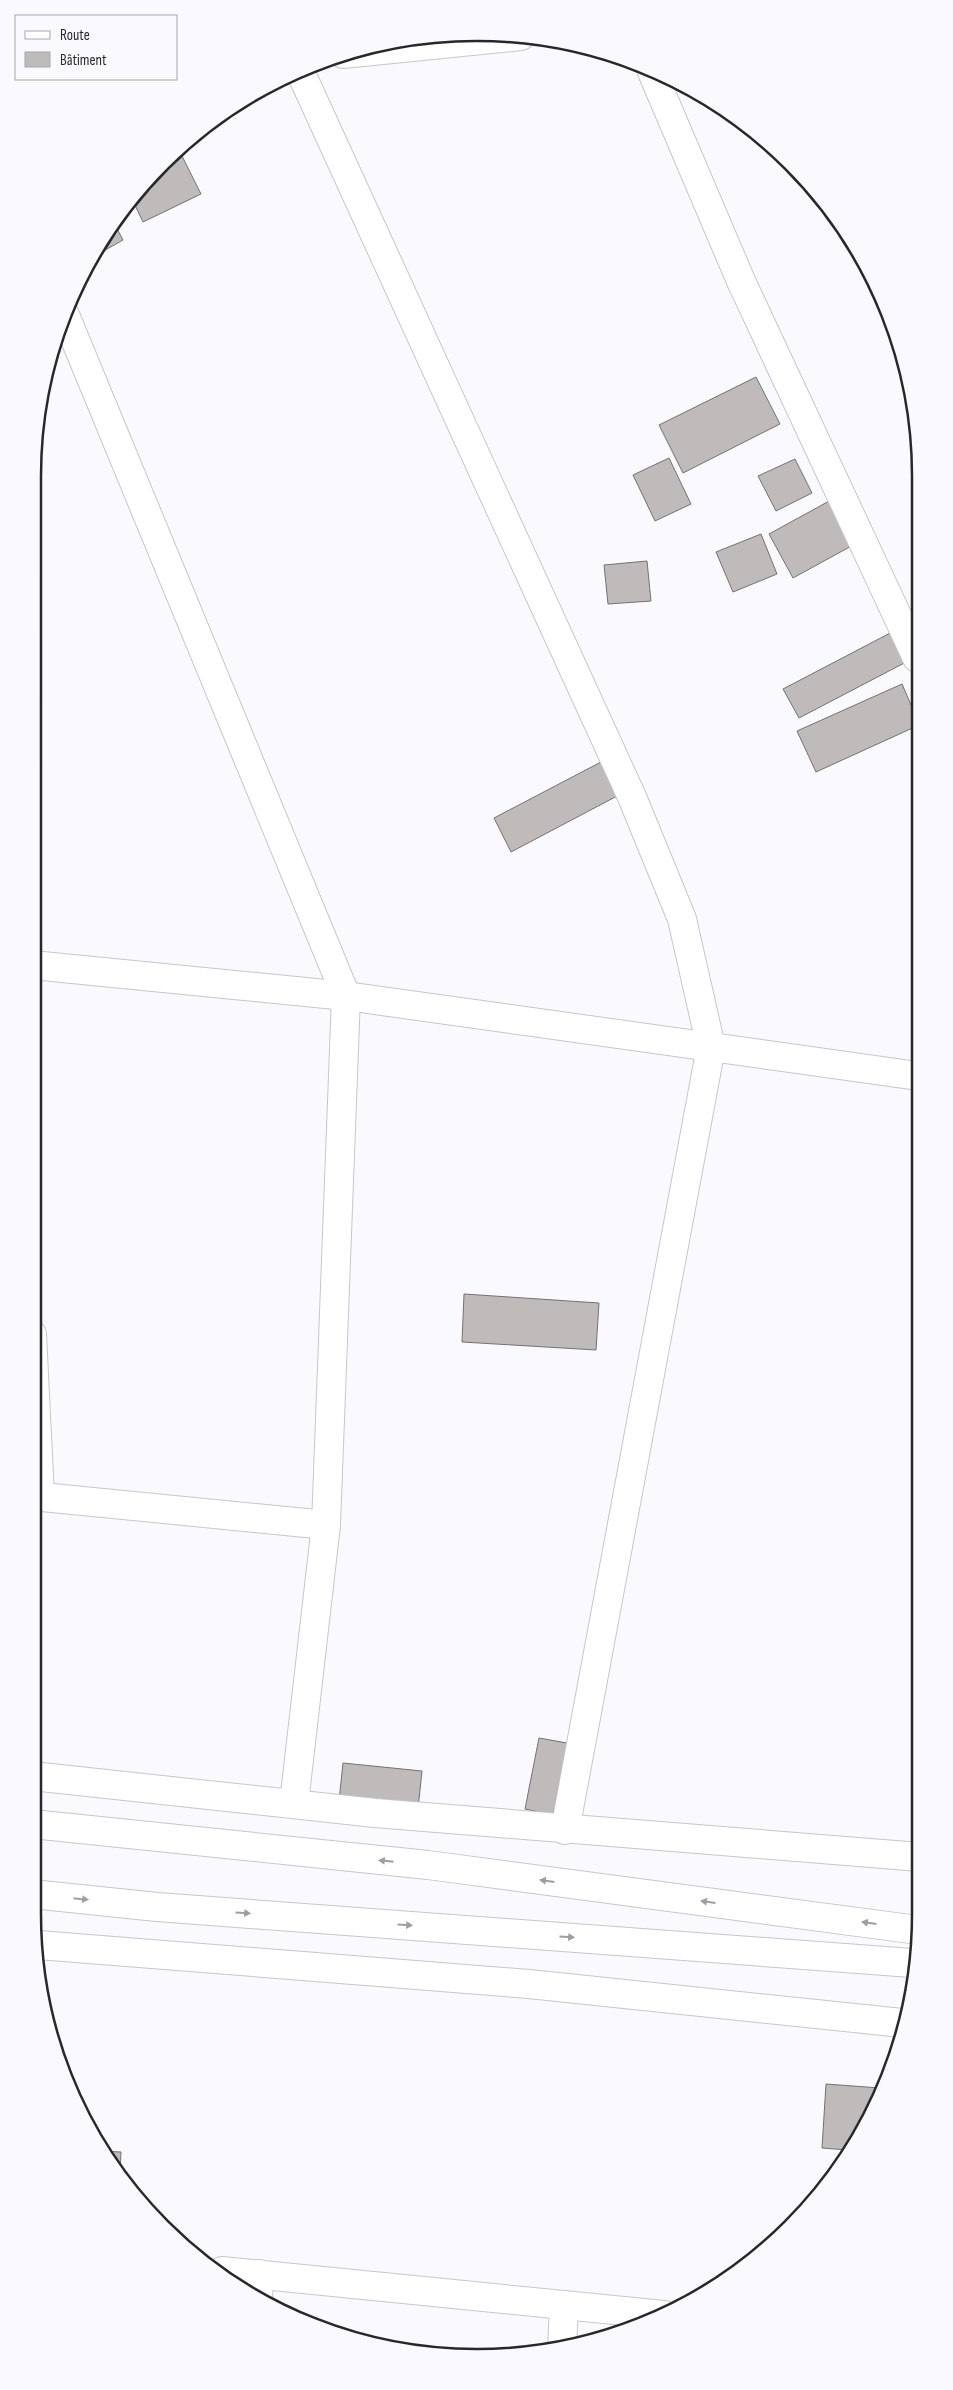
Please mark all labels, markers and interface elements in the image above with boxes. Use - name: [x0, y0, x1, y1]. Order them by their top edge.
- legend: [15, 15, 178, 80]
- text: Route: [60, 26, 90, 45]
- text: Bâtiment: [60, 51, 107, 70]
- one-way arrow: [378, 1857, 394, 1865]
- one-way arrow: [539, 1877, 555, 1885]
- one-way arrow: [73, 1895, 89, 1903]
- one-way arrow: [700, 1898, 716, 1906]
- one-way arrow: [235, 1910, 251, 1918]
- one-way arrow: [861, 1919, 877, 1927]
- one-way arrow: [397, 1921, 413, 1929]
- one-way arrow: [559, 1933, 575, 1941]

